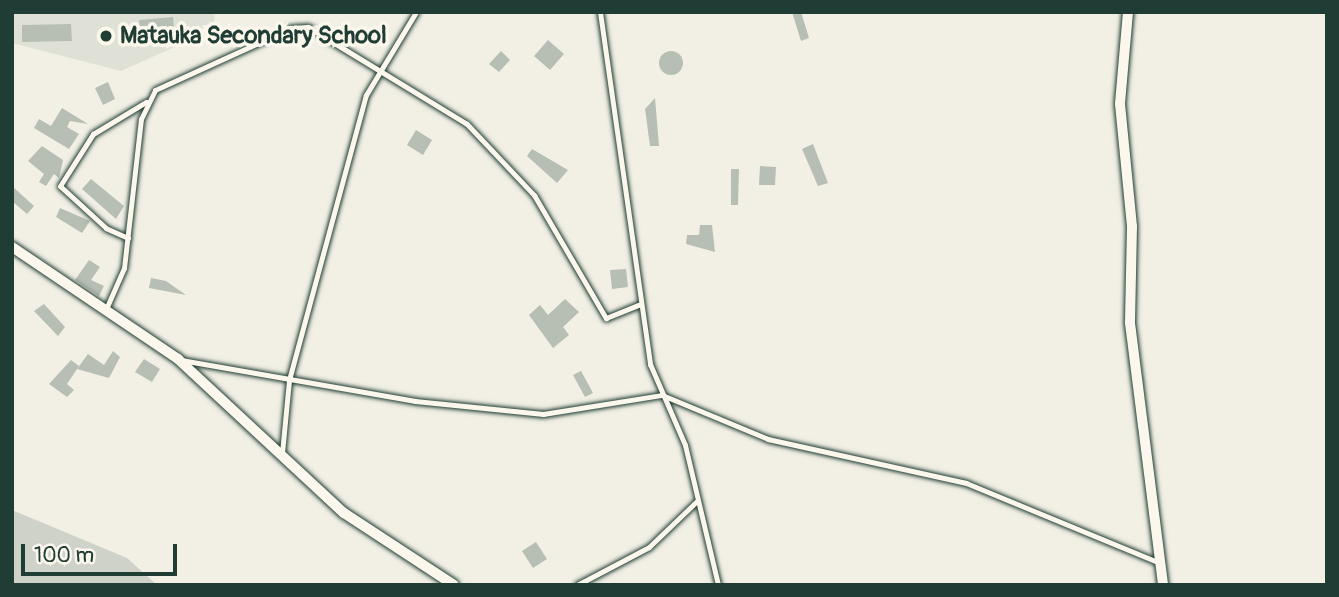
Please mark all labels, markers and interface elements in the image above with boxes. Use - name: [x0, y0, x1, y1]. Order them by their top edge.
- place label: Matauka Secondary School: [120, 22, 387, 50]
- marker: Matauka Secondary School: [98, 28, 114, 44]
- scale bar: [24, 530, 180, 574]
- text: 100 m: [34, 542, 94, 569]

